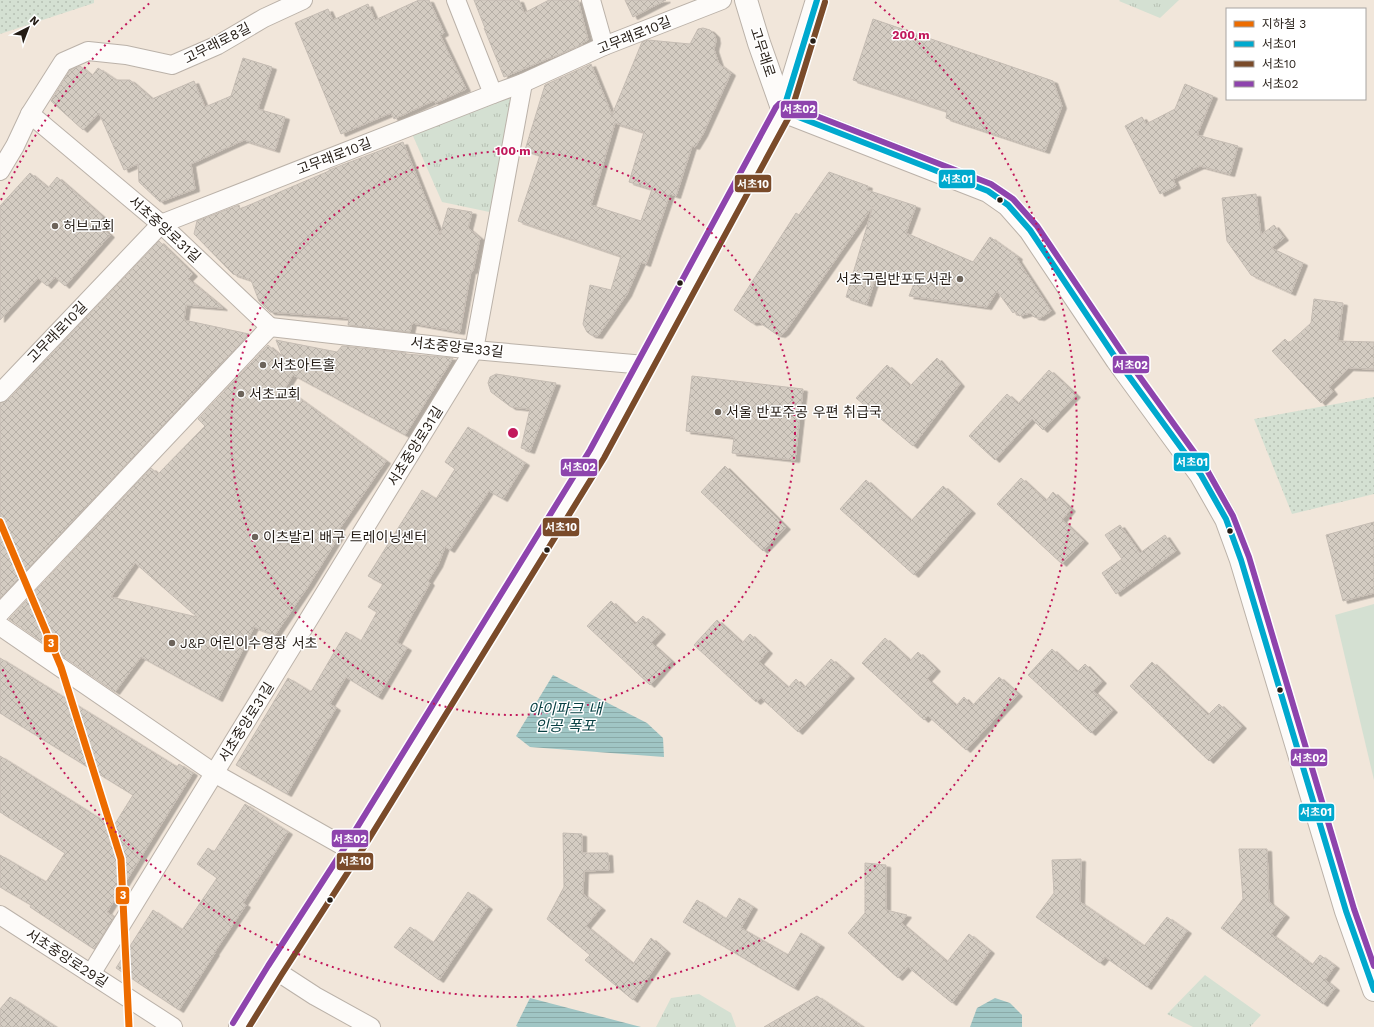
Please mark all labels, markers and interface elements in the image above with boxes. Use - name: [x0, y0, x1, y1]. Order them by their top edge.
- north arrow: [8, 8, 48, 48]
- legend: [1226, 8, 1366, 100]
- text: N: [27, 13, 42, 28]
- street label: 고무래로10길: [595, 13, 673, 57]
- text: 지하철 3: [1262, 17, 1306, 31]
- street label: 고무래로8길: [181, 19, 253, 67]
- street label: 고무래로: [747, 25, 779, 79]
- text: 200 m: [892, 28, 930, 42]
- unlabelled marker: [808, 36, 818, 46]
- text: 서초01: [1262, 37, 1296, 51]
- text: 서초10: [1262, 57, 1296, 71]
- text: 서초02: [1262, 77, 1299, 91]
- line badge: 서초02: [780, 100, 818, 119]
- text: 서초02: [782, 103, 816, 116]
- street label: 고무래로10길: [294, 134, 374, 178]
- text: 100 m: [495, 144, 531, 158]
- line badge: 서초01: [938, 169, 976, 189]
- text: 서초01: [941, 173, 973, 186]
- line badge: 서초10: [734, 174, 772, 193]
- text: 서초10: [737, 178, 769, 191]
- street label: 서초중앙로31길: [126, 193, 204, 265]
- unlabelled marker: [995, 195, 1005, 205]
- place label: 허브교회: [63, 218, 115, 234]
- marker: 허브교회: [50, 221, 60, 231]
- place label: 서초구립반포도서관: [836, 271, 952, 287]
- marker: 서초구립반포도서관: [955, 274, 965, 284]
- unlabelled marker: [675, 278, 685, 288]
- street label: 고무래로10길: [24, 298, 90, 366]
- street label: 서초중앙로33길: [410, 334, 504, 360]
- line badge: 서초02: [1112, 355, 1150, 374]
- place label: 서초아트홀: [271, 357, 336, 373]
- text: 서초02: [1114, 359, 1148, 372]
- marker: 서초아트홀: [258, 360, 268, 370]
- place label: 서초교회: [249, 386, 301, 402]
- marker: 서초교회: [236, 389, 246, 399]
- street label: 서초중앙로31길: [384, 403, 446, 489]
- place label: 서울 반포주공 우편 취급국: [726, 404, 882, 420]
- marker: 서울 반포주공 우편 취급국: [713, 407, 723, 417]
- centre of rings: [506, 426, 520, 440]
- line badge: 서초01: [1173, 452, 1210, 472]
- text: 서초01: [1176, 456, 1208, 469]
- line badge: 서초02: [560, 458, 598, 477]
- text: 서초02: [562, 461, 596, 474]
- line badge: 서초10: [542, 517, 580, 537]
- text: 서초10: [545, 521, 577, 534]
- unlabelled marker: [1225, 526, 1235, 536]
- place label: 이츠발리 배구 트레이닝센터: [263, 529, 427, 545]
- marker: 이츠발리 배구 트레이닝센터: [250, 532, 260, 542]
- unlabelled marker: [542, 545, 552, 555]
- line badge: 3: [43, 634, 59, 653]
- place label: J&P 어린이수영장 서초: [180, 635, 318, 651]
- text: 3: [48, 637, 55, 650]
- marker: J&P 어린이수영장 서초: [167, 638, 177, 648]
- street label: 서초중앙로31길: [215, 679, 277, 765]
- unlabelled marker: [1275, 685, 1285, 695]
- water label: 아이파크 내 인공 폭포: [528, 700, 604, 735]
- line badge: 서초02: [1290, 748, 1328, 767]
- text: 서초02: [1292, 752, 1326, 765]
- line badge: 서초01: [1298, 803, 1335, 822]
- text: 서초01: [1300, 806, 1332, 819]
- line badge: 서초02: [331, 829, 369, 848]
- text: 서초02: [333, 833, 367, 846]
- line badge: 서초10: [336, 852, 374, 871]
- text: 서초10: [339, 855, 371, 868]
- line badge: 3: [115, 886, 130, 905]
- text: 3: [120, 889, 127, 902]
- unlabelled marker: [325, 895, 335, 905]
- street label: 서초중앙로29길: [23, 926, 111, 990]

